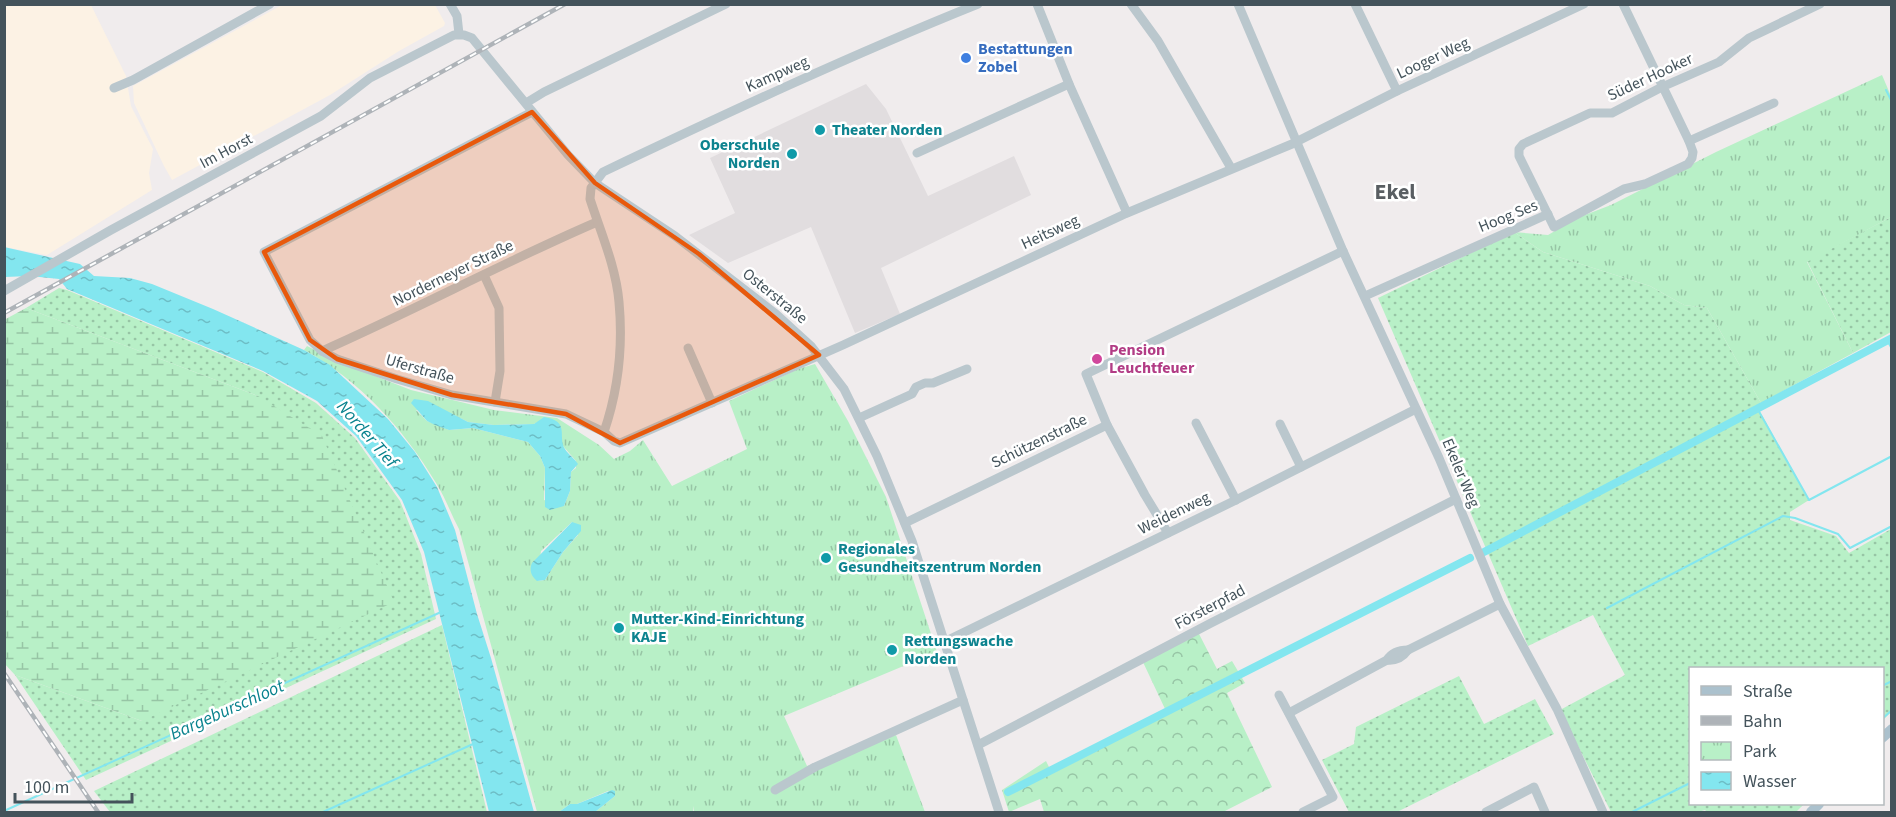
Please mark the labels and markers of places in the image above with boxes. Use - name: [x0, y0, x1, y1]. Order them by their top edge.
- place label: Bestattungen Zobel: [978, 38, 1073, 78]
- marker: Bestattungen Zobel: [959, 51, 973, 65]
- place label: Theater Norden: [832, 119, 942, 141]
- marker: Theater Norden: [813, 123, 827, 137]
- place label: Oberschule Norden: [700, 134, 780, 174]
- marker: Oberschule Norden: [785, 147, 799, 161]
- place label: Pension Leuchtfeuer: [1109, 339, 1195, 379]
- marker: Pension Leuchtfeuer: [1090, 352, 1104, 366]
- place label: Regionales Gesundheitszentrum Norden: [838, 538, 1041, 578]
- marker: Regionales Gesundheitszentrum Norden: [819, 551, 833, 565]
- place label: Mutter-Kind-Einrichtung KAJE: [631, 608, 804, 648]
- marker: Mutter-Kind-Einrichtung KAJE: [612, 621, 626, 635]
- place label: Rettungswache Norden: [904, 630, 1013, 670]
- marker: Rettungswache Norden: [885, 643, 899, 657]

